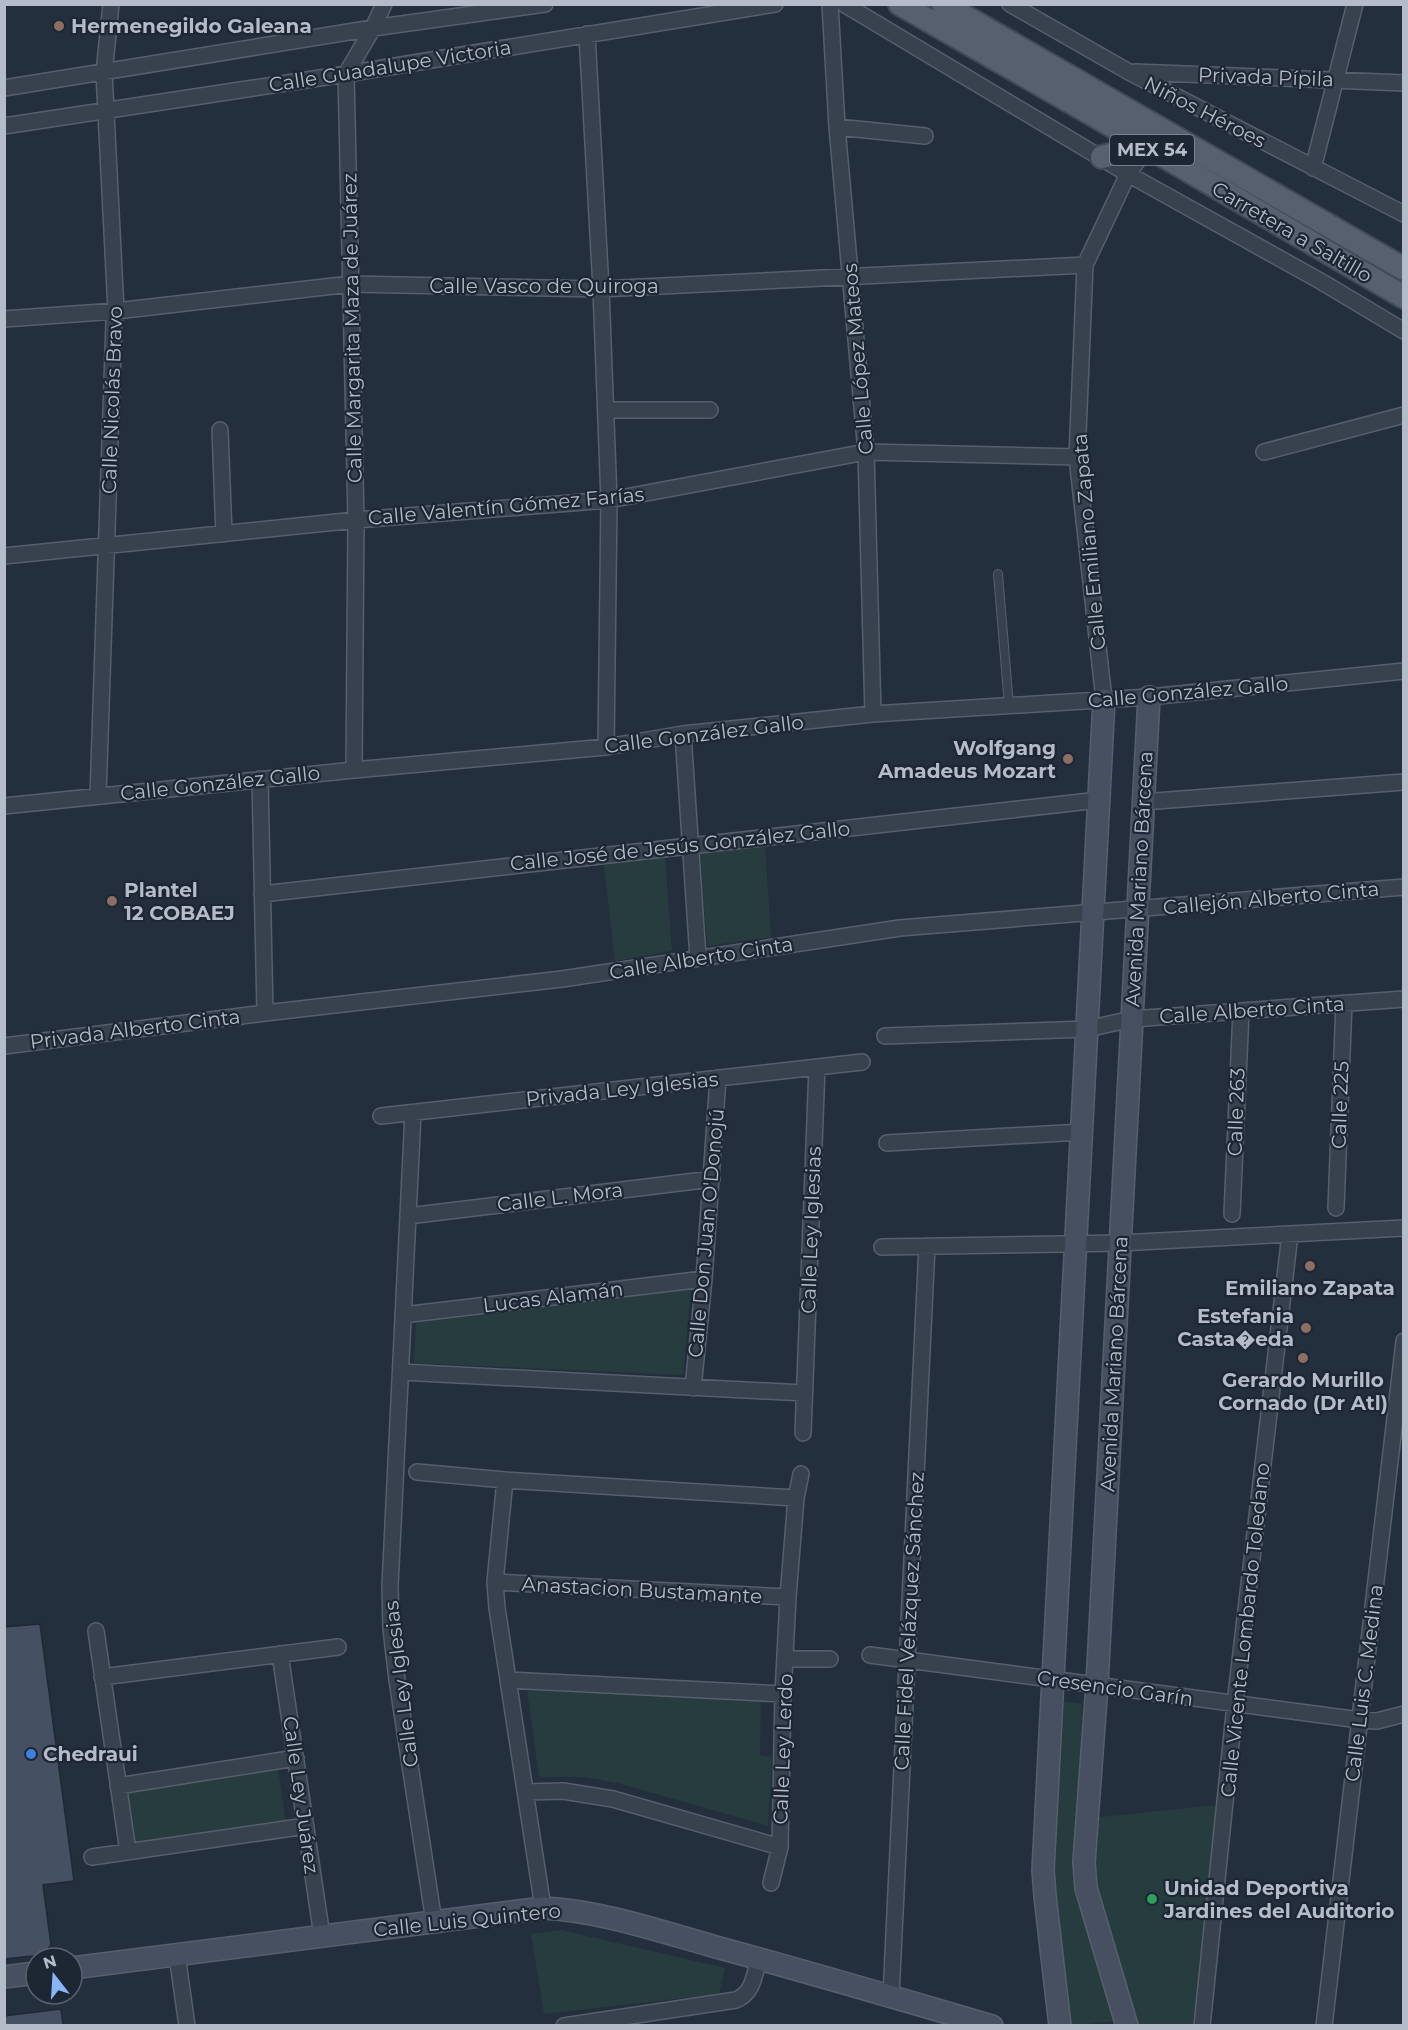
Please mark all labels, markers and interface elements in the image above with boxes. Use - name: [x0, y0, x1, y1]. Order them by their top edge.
- place label: Hermenegildo Galeana: [71, 14, 312, 38]
- marker: Hermenegildo Galeana: [52, 19, 66, 33]
- street label: Calle Guadalupe Victoria: [267, 35, 513, 97]
- street label: Privada Pípila: [1198, 63, 1334, 91]
- street label: Niños Héroes: [1140, 71, 1270, 153]
- road number: MEX 54: [1110, 135, 1194, 165]
- street label: Calle Margarita Maza de Juárez: [337, 173, 367, 483]
- street label: Carretera a Saltillo: [1208, 176, 1376, 288]
- street label: Calle López Mateos: [838, 262, 878, 456]
- street label: Calle Vasco de Quiroga: [429, 274, 659, 298]
- street label: Calle Nicolás Bravo: [97, 305, 127, 495]
- street label: Calle Emiliano Zapata: [1068, 433, 1110, 651]
- street label: Calle Valentín Gómez Farías: [367, 482, 645, 530]
- street label: Calle González Gallo: [1087, 671, 1289, 713]
- street label: Calle González Gallo: [603, 710, 805, 758]
- place label: Wolfgang Amadeus Mozart: [877, 736, 1056, 783]
- street label: Avenida Mariano Bárcena: [1120, 750, 1158, 1008]
- marker: Wolfgang Amadeus Mozart: [1061, 752, 1075, 766]
- street label: Calle González Gallo: [119, 761, 321, 805]
- street label: Calle José de Jesús González Gallo: [509, 816, 851, 876]
- street label: Callejón Alberto Cinta: [1162, 877, 1380, 919]
- place label: Plantel 12 COBAEJ: [124, 878, 235, 925]
- marker: Plantel 12 COBAEJ: [105, 894, 119, 908]
- street label: Calle Alberto Cinta: [607, 932, 795, 984]
- street label: Calle Alberto Cinta: [1159, 992, 1345, 1028]
- street label: Privada Alberto Cinta: [28, 1004, 242, 1054]
- street label: Calle 225: [1326, 1061, 1354, 1149]
- street label: Privada Ley Iglesias: [524, 1067, 720, 1111]
- street label: Calle 263: [1222, 1067, 1250, 1157]
- street label: Calle Don Juan O'Donojú: [683, 1107, 729, 1359]
- street label: Calle Ley Iglesias: [796, 1146, 826, 1314]
- street label: Calle L. Mora: [496, 1177, 624, 1217]
- street label: Avenida Mariano Bárcena: [1095, 1235, 1133, 1493]
- marker: Emiliano Zapata: [1303, 1259, 1317, 1273]
- street label: Lucas Alamán: [481, 1276, 625, 1318]
- place label: Emiliano Zapata: [1225, 1276, 1395, 1300]
- place label: Estefania Casta�eda: [1177, 1304, 1294, 1351]
- marker: Estefania Casta�eda: [1299, 1321, 1313, 1335]
- marker: Gerardo Murillo Cornado (Dr Atl): [1296, 1351, 1310, 1365]
- place label: Gerardo Murillo Cornado (Dr Atl): [1218, 1368, 1388, 1415]
- street label: Calle Vicente Lombardo Toledano: [1215, 1462, 1275, 1798]
- street label: Calle Fidel Velázquez Sánchez: [889, 1471, 929, 1771]
- street label: Anastacion Bustamante: [521, 1572, 763, 1608]
- street label: Calle Luis C. Medina: [1340, 1583, 1388, 1783]
- street label: Calle Ley Iglesias: [379, 1599, 423, 1769]
- street label: Cresencio Garín: [1035, 1665, 1195, 1711]
- street label: Calle Ley Lerdo: [768, 1673, 798, 1825]
- street label: Calle Ley Juárez: [278, 1715, 324, 1875]
- place label: Chedraui: [43, 1742, 138, 1766]
- marker: Chedraui: [24, 1747, 38, 1761]
- place label: Unidad Deportiva Jardines del Auditorio: [1163, 1876, 1394, 1923]
- marker: Unidad Deportiva Jardines del Auditorio: [1145, 1892, 1159, 1906]
- street label: Calle Luis Quintero: [372, 1898, 562, 1942]
- north arrow: [24, 1946, 84, 2006]
- text: N: [41, 1951, 59, 1973]

